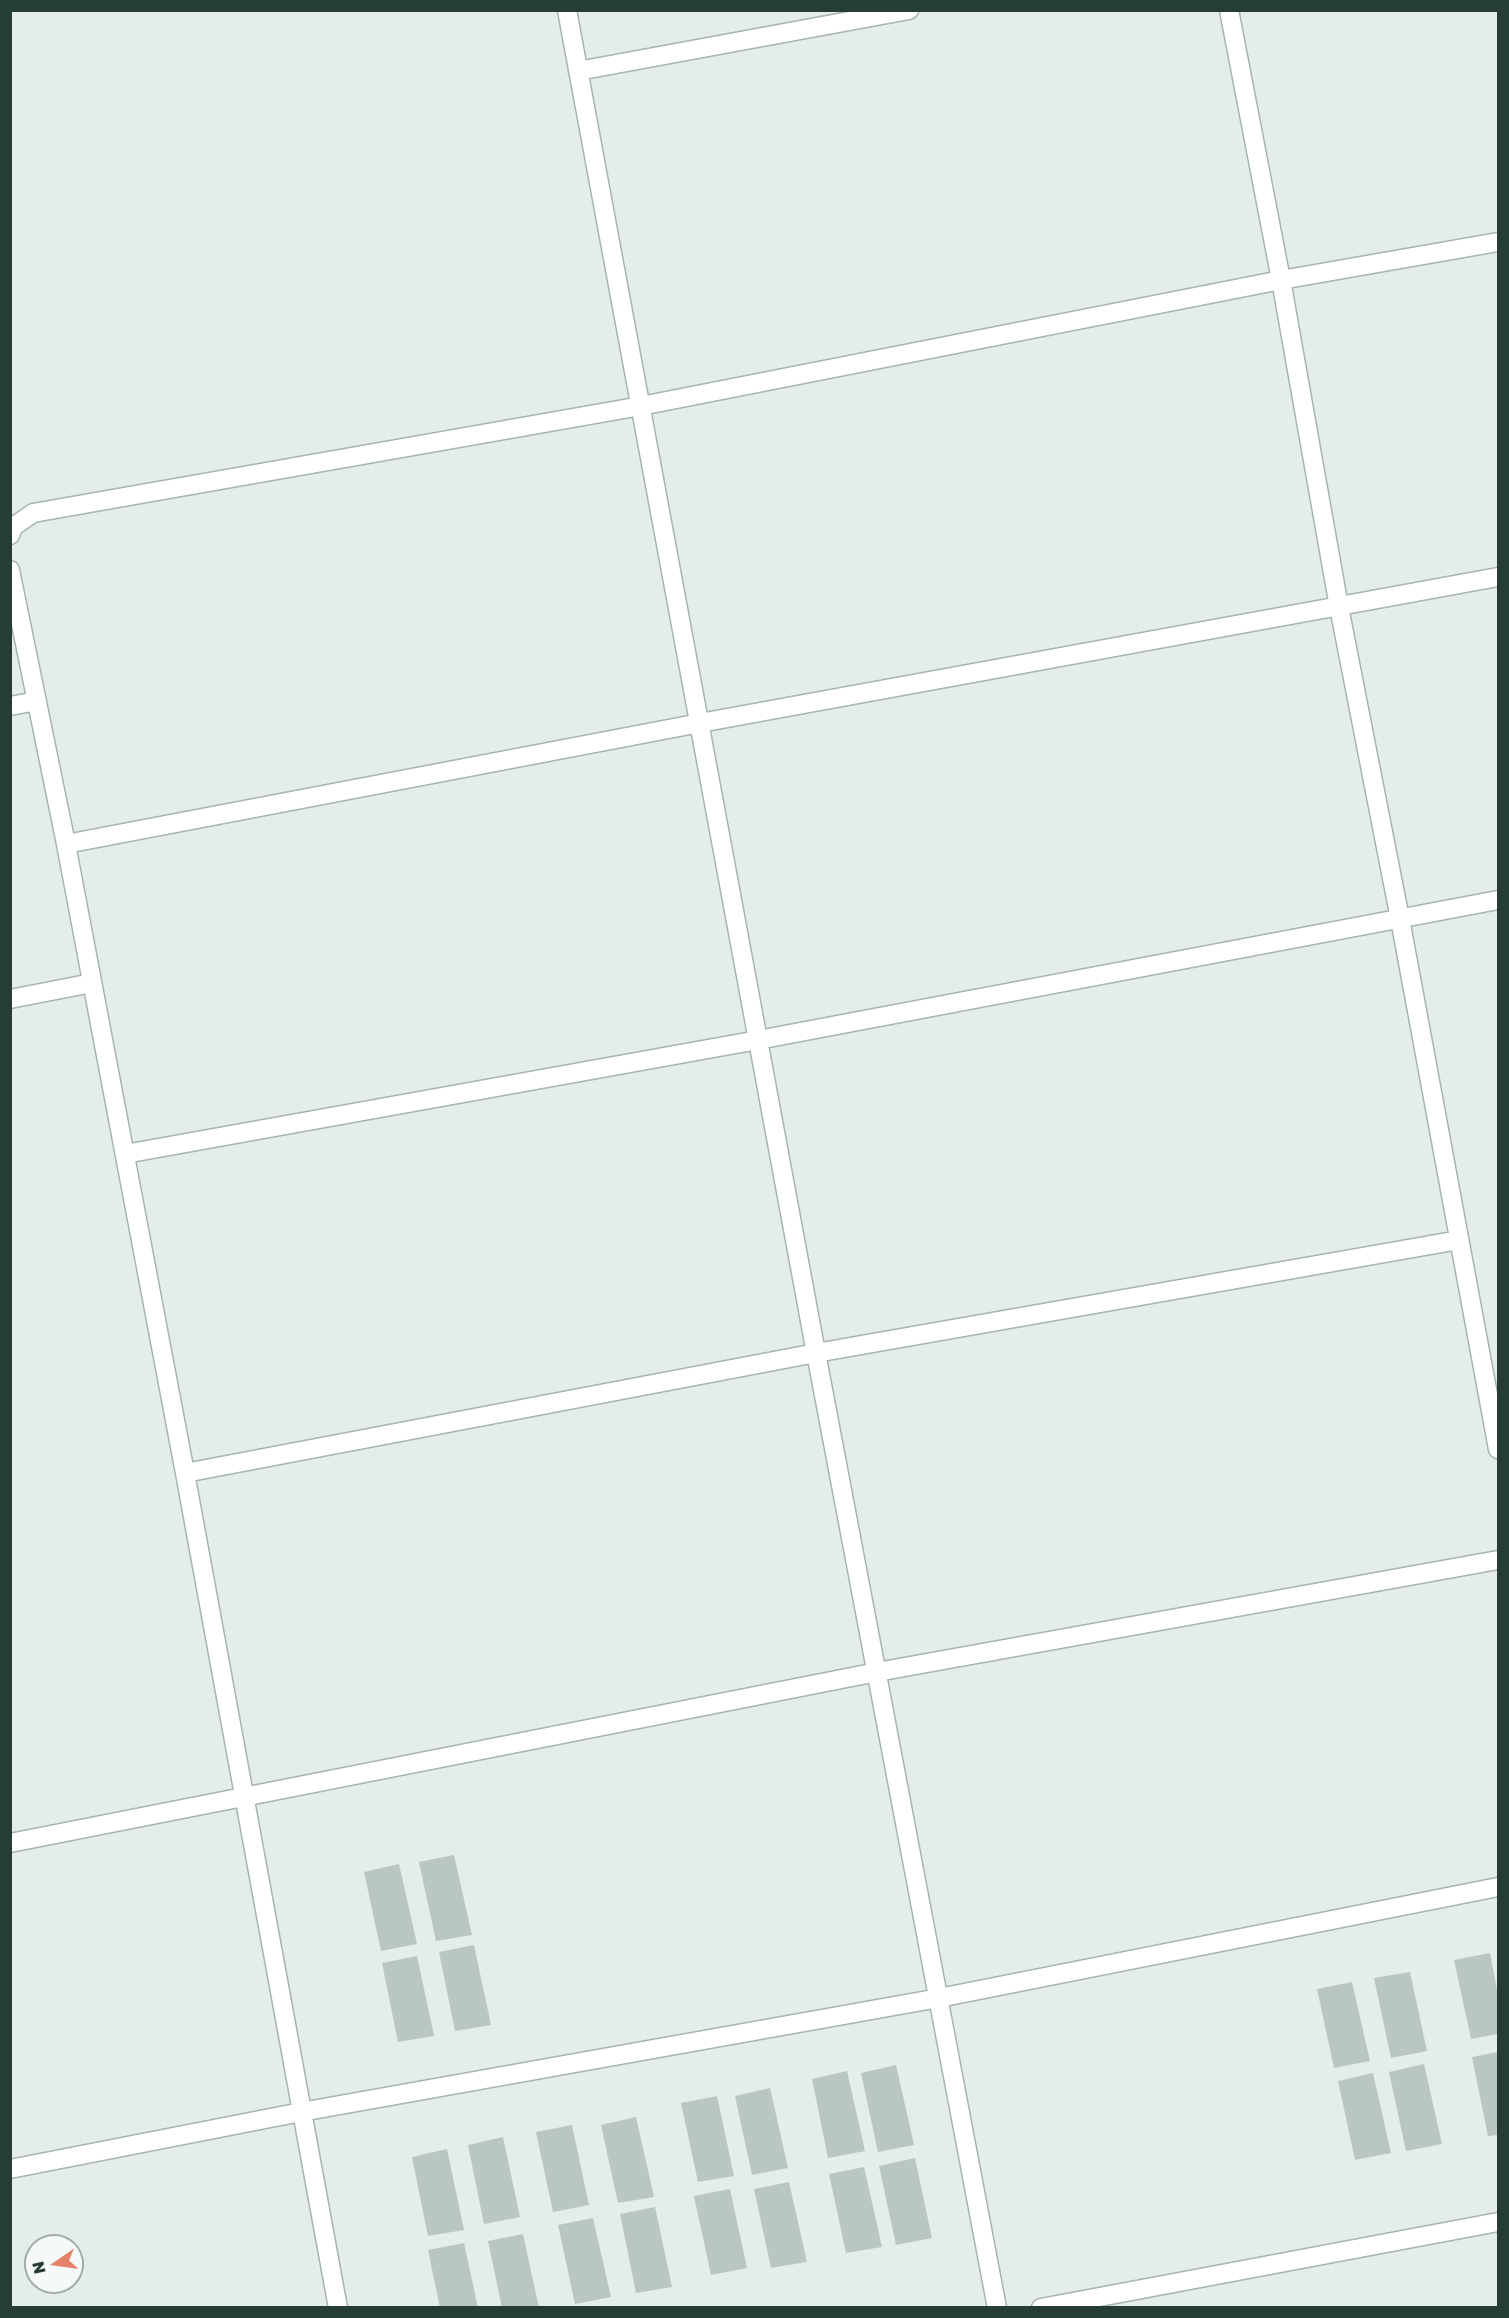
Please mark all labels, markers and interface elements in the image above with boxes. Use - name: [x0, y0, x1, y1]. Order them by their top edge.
- north arrow: [24, 2234, 84, 2294]
- text: N: [27, 2259, 50, 2276]

